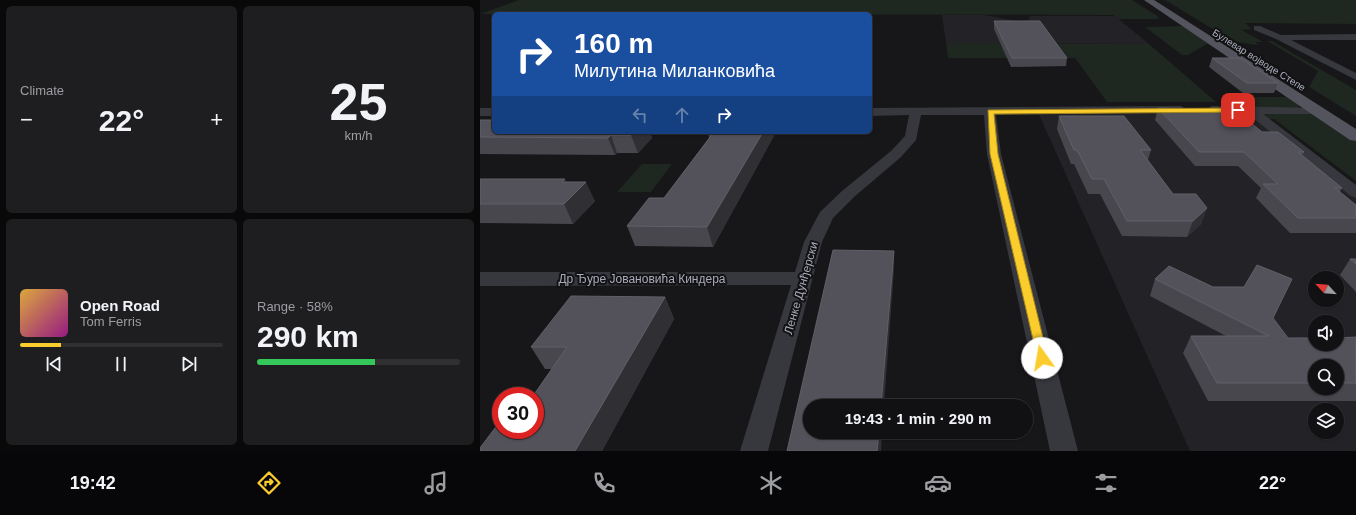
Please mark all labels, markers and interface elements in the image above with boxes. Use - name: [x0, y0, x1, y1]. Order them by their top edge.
- street label: Булевар војводе Степе: [1210, 27, 1308, 93]
- icon: right: [508, 28, 560, 80]
- text: 160 m: [574, 28, 653, 59]
- text: Милутина Миланковића: [574, 61, 775, 81]
- text: 25: [330, 73, 387, 131]
- text: Climate: [20, 83, 64, 98]
- pin: [1221, 93, 1255, 127]
- icon: arrive: [1227, 99, 1249, 121]
- text: 22°: [99, 104, 144, 137]
- icon: left: [629, 104, 651, 126]
- icon: ahead: [671, 104, 693, 126]
- icon: right: [713, 104, 735, 126]
- text: −: [20, 107, 33, 132]
- text: +: [210, 107, 223, 132]
- text: km/h: [344, 128, 373, 143]
- street label: Ленке Дунђерски: [781, 240, 821, 336]
- north arrow: [1308, 271, 1344, 307]
- map controls: [1308, 271, 1344, 439]
- street label: Др Ђуре Јовановића Киндера: [558, 272, 726, 286]
- text: Open Road: [80, 297, 160, 314]
- text: Range · 58%: [257, 299, 333, 314]
- text: Tom Ferris: [80, 314, 141, 329]
- button: sound: [1308, 315, 1344, 351]
- text: 290 km: [257, 320, 359, 353]
- position arrow: [1021, 337, 1063, 379]
- icon: previous: [43, 353, 65, 375]
- icon: pause: [110, 353, 132, 375]
- icon: next: [178, 353, 200, 375]
- button: search: [1308, 359, 1344, 395]
- speed limit sign: 30: [492, 387, 544, 439]
- button: layers: [1308, 403, 1344, 439]
- text: 19:43 · 1 min · 290 m: [845, 410, 991, 427]
- icon: directions: [255, 469, 283, 497]
- icon: music: [422, 469, 450, 497]
- icon: phone: [590, 469, 618, 497]
- icon: climate: [757, 469, 785, 497]
- icon: car: [924, 469, 952, 497]
- icon: filters: [1092, 469, 1120, 497]
- text: 19:42: [70, 473, 116, 493]
- text: 22°: [1259, 473, 1286, 493]

